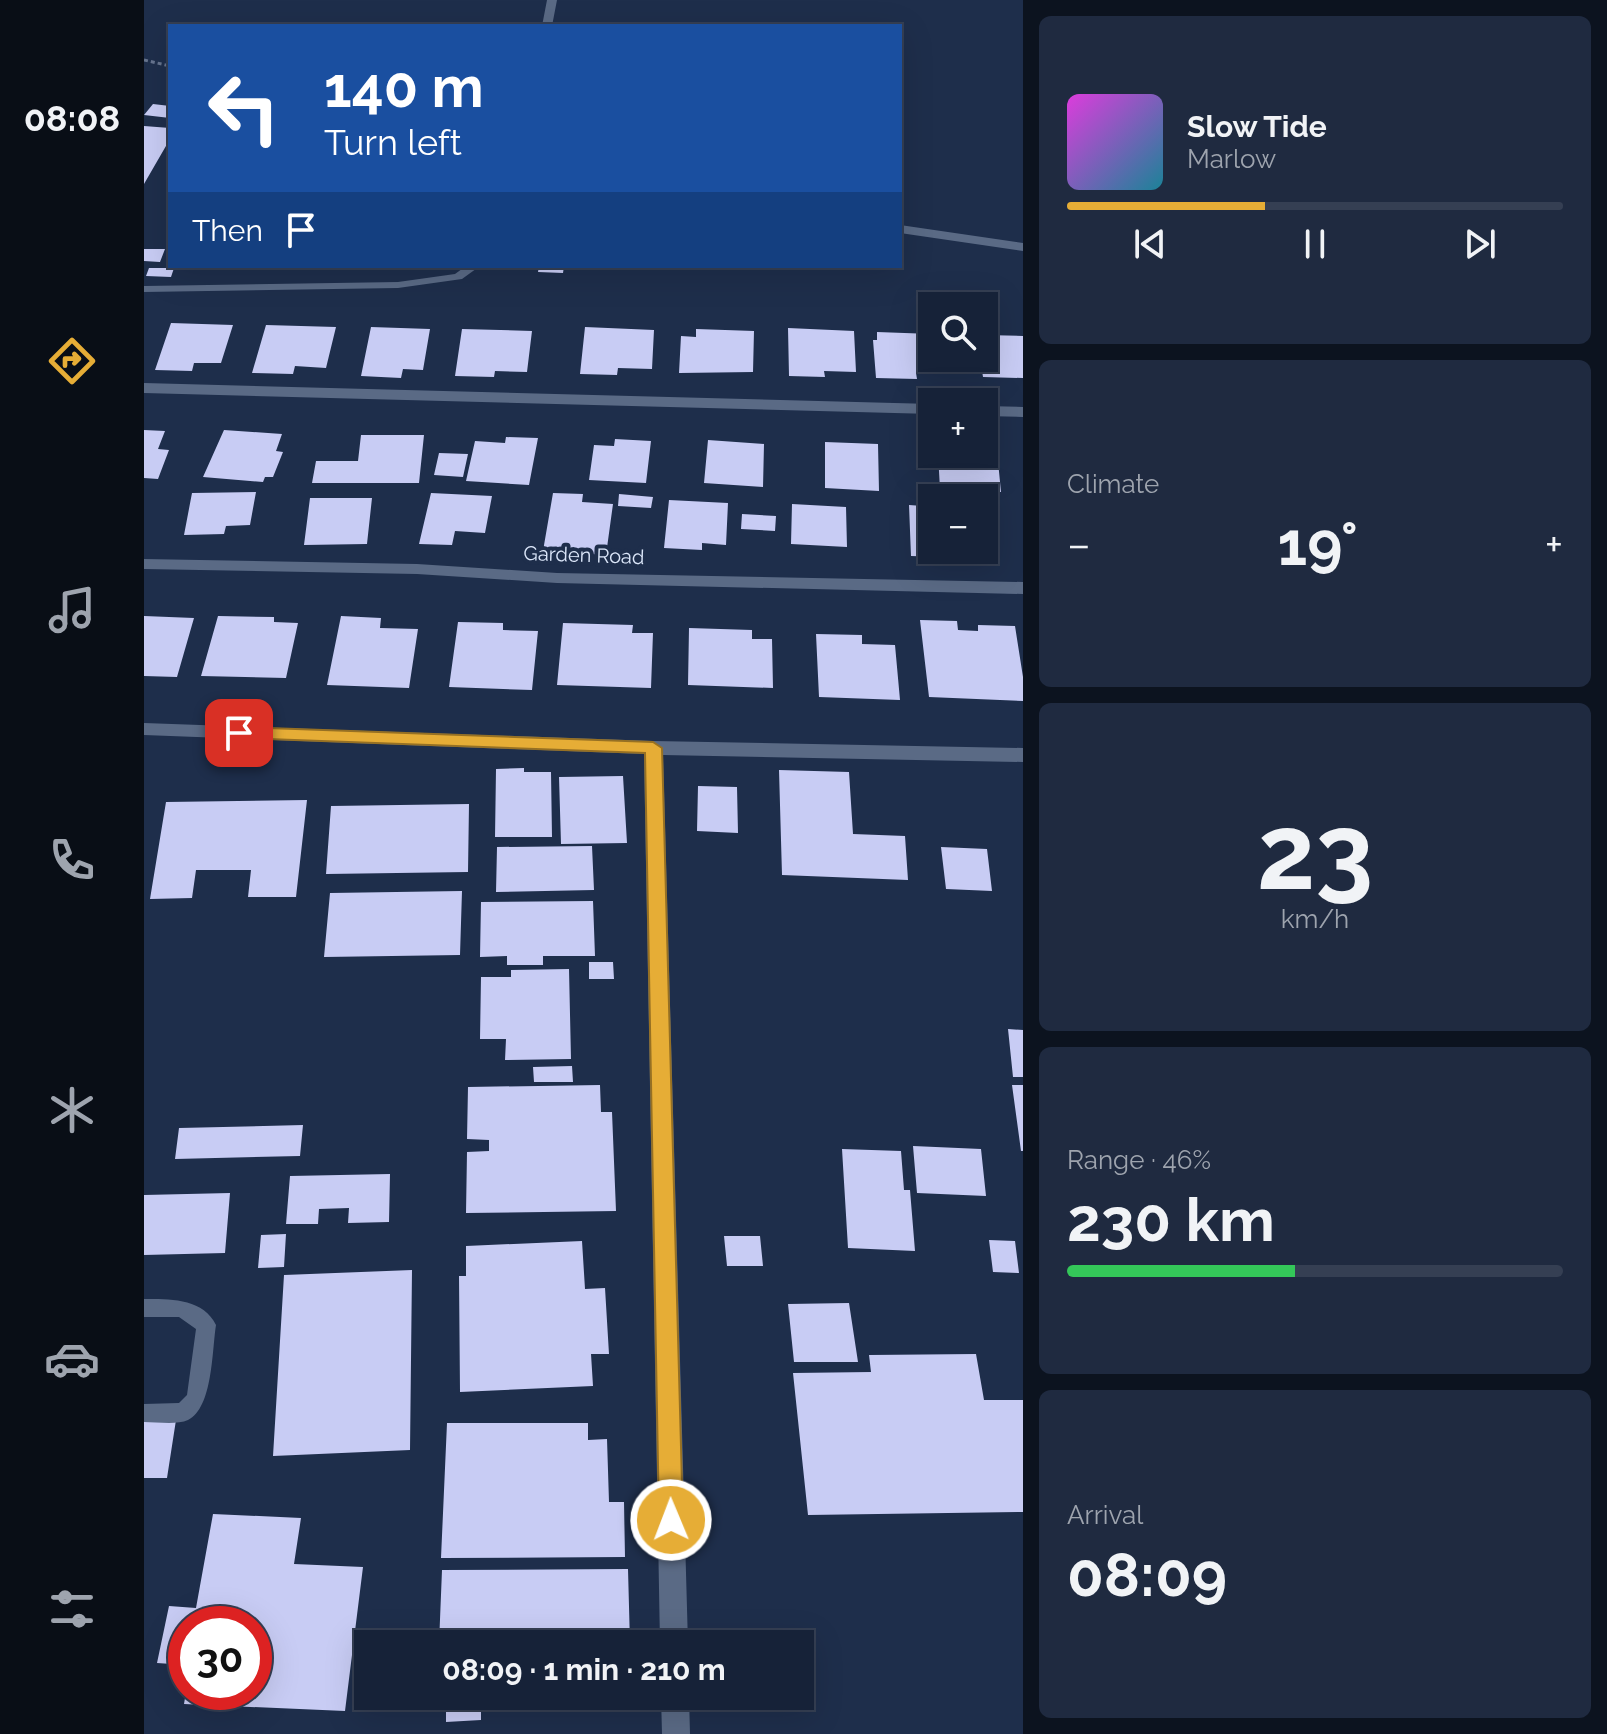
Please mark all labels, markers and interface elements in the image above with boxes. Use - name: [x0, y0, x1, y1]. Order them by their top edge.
- text: 140 m: [324, 54, 484, 120]
- icon: left: [192, 56, 296, 160]
- text: 08:08: [24, 97, 120, 139]
- text: Slow Tide: [1187, 109, 1327, 144]
- text: Turn left: [324, 121, 462, 163]
- text: Marlow: [1187, 144, 1276, 174]
- icon: arrive: [279, 208, 323, 252]
- text: Then: [192, 213, 263, 248]
- icon: previous: [1128, 222, 1172, 266]
- icon: pause: [1293, 222, 1337, 266]
- icon: next: [1458, 222, 1502, 266]
- map controls: [918, 292, 998, 564]
- button: search: [918, 292, 998, 372]
- icon: directions: [44, 333, 100, 389]
- button: +: [918, 388, 998, 468]
- text: Climate: [1067, 469, 1159, 499]
- button: −: [918, 484, 998, 564]
- text: 19°: [1278, 509, 1358, 579]
- text: −: [1067, 519, 1091, 570]
- text: +: [1545, 519, 1563, 570]
- street label: Garden Road: [523, 541, 645, 569]
- icon: music: [44, 582, 100, 638]
- pin: [205, 699, 273, 767]
- icon: arrive: [217, 711, 261, 755]
- text: 23: [1257, 791, 1373, 913]
- icon: phone: [44, 832, 100, 888]
- text: km/h: [1281, 904, 1349, 934]
- icon: climate: [44, 1082, 100, 1138]
- text: Range · 46%: [1067, 1145, 1211, 1175]
- text: 230 km: [1067, 1185, 1275, 1255]
- icon: car: [44, 1331, 100, 1387]
- position arrow: [629, 1478, 713, 1562]
- text: Arrival: [1067, 1500, 1143, 1530]
- text: 08:09: [1067, 1540, 1227, 1610]
- icon: filters: [44, 1581, 100, 1637]
- speed limit sign: 30: [168, 1606, 272, 1710]
- text: 08:09 · 1 min · 210 m: [442, 1652, 726, 1687]

